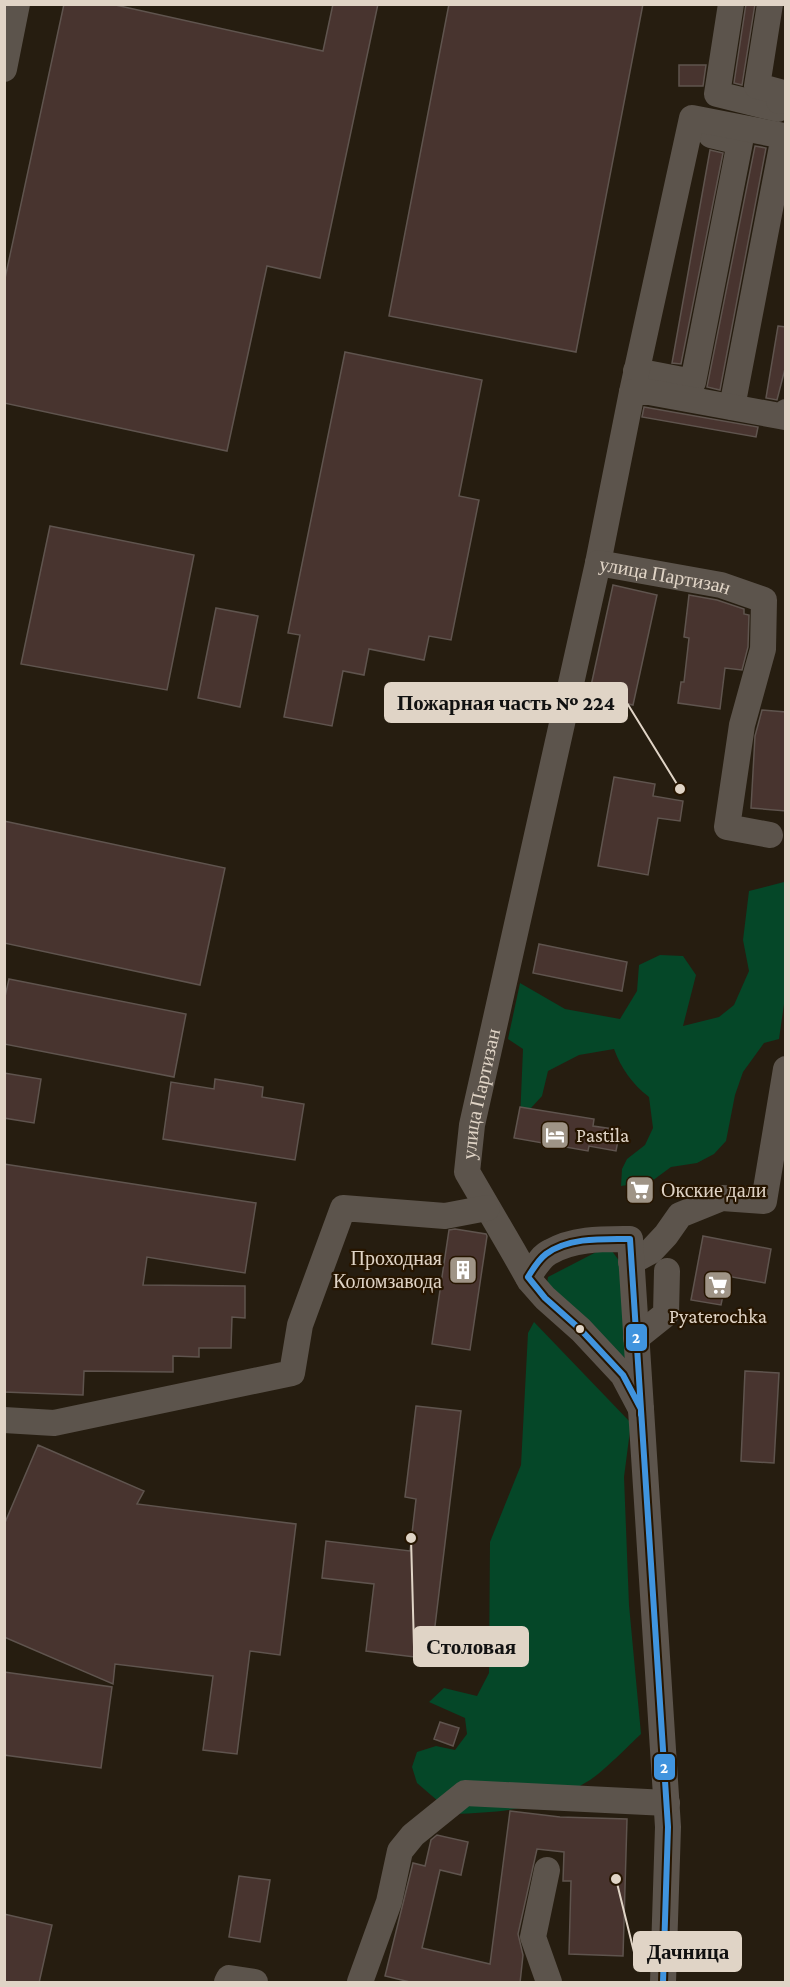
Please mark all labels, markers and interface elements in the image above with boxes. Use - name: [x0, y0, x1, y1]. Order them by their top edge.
- street label: улица Партизан: [597, 552, 734, 599]
- callout: Пожарная часть № 224: [385, 683, 627, 722]
- text: Пожарная часть № 224: [397, 691, 615, 715]
- street label: улица Партизан: [457, 1026, 504, 1161]
- hotel icon: Pastila: [539, 1119, 571, 1151]
- place label: Pastila: [576, 1124, 629, 1146]
- supermarket icon: Окские дали: [624, 1174, 656, 1206]
- place label: Окские дали: [661, 1179, 767, 1202]
- place label: Проходная Коломзавода: [333, 1247, 442, 1293]
- building icon: Проходная Коломзавода: [447, 1254, 479, 1286]
- supermarket icon: Pyaterochka: [702, 1269, 734, 1301]
- place label: Pyaterochka: [669, 1305, 767, 1328]
- unlabelled marker: [574, 1323, 586, 1335]
- line badge: 2: [625, 1323, 648, 1352]
- text: 2: [632, 1329, 640, 1346]
- callout: Столовая: [414, 1627, 528, 1666]
- text: Столовая: [426, 1635, 516, 1659]
- line badge: 2: [653, 1753, 676, 1781]
- text: 2: [660, 1759, 668, 1776]
- callout: Дачница: [634, 1932, 741, 1971]
- text: Дачница: [647, 1940, 730, 1964]

